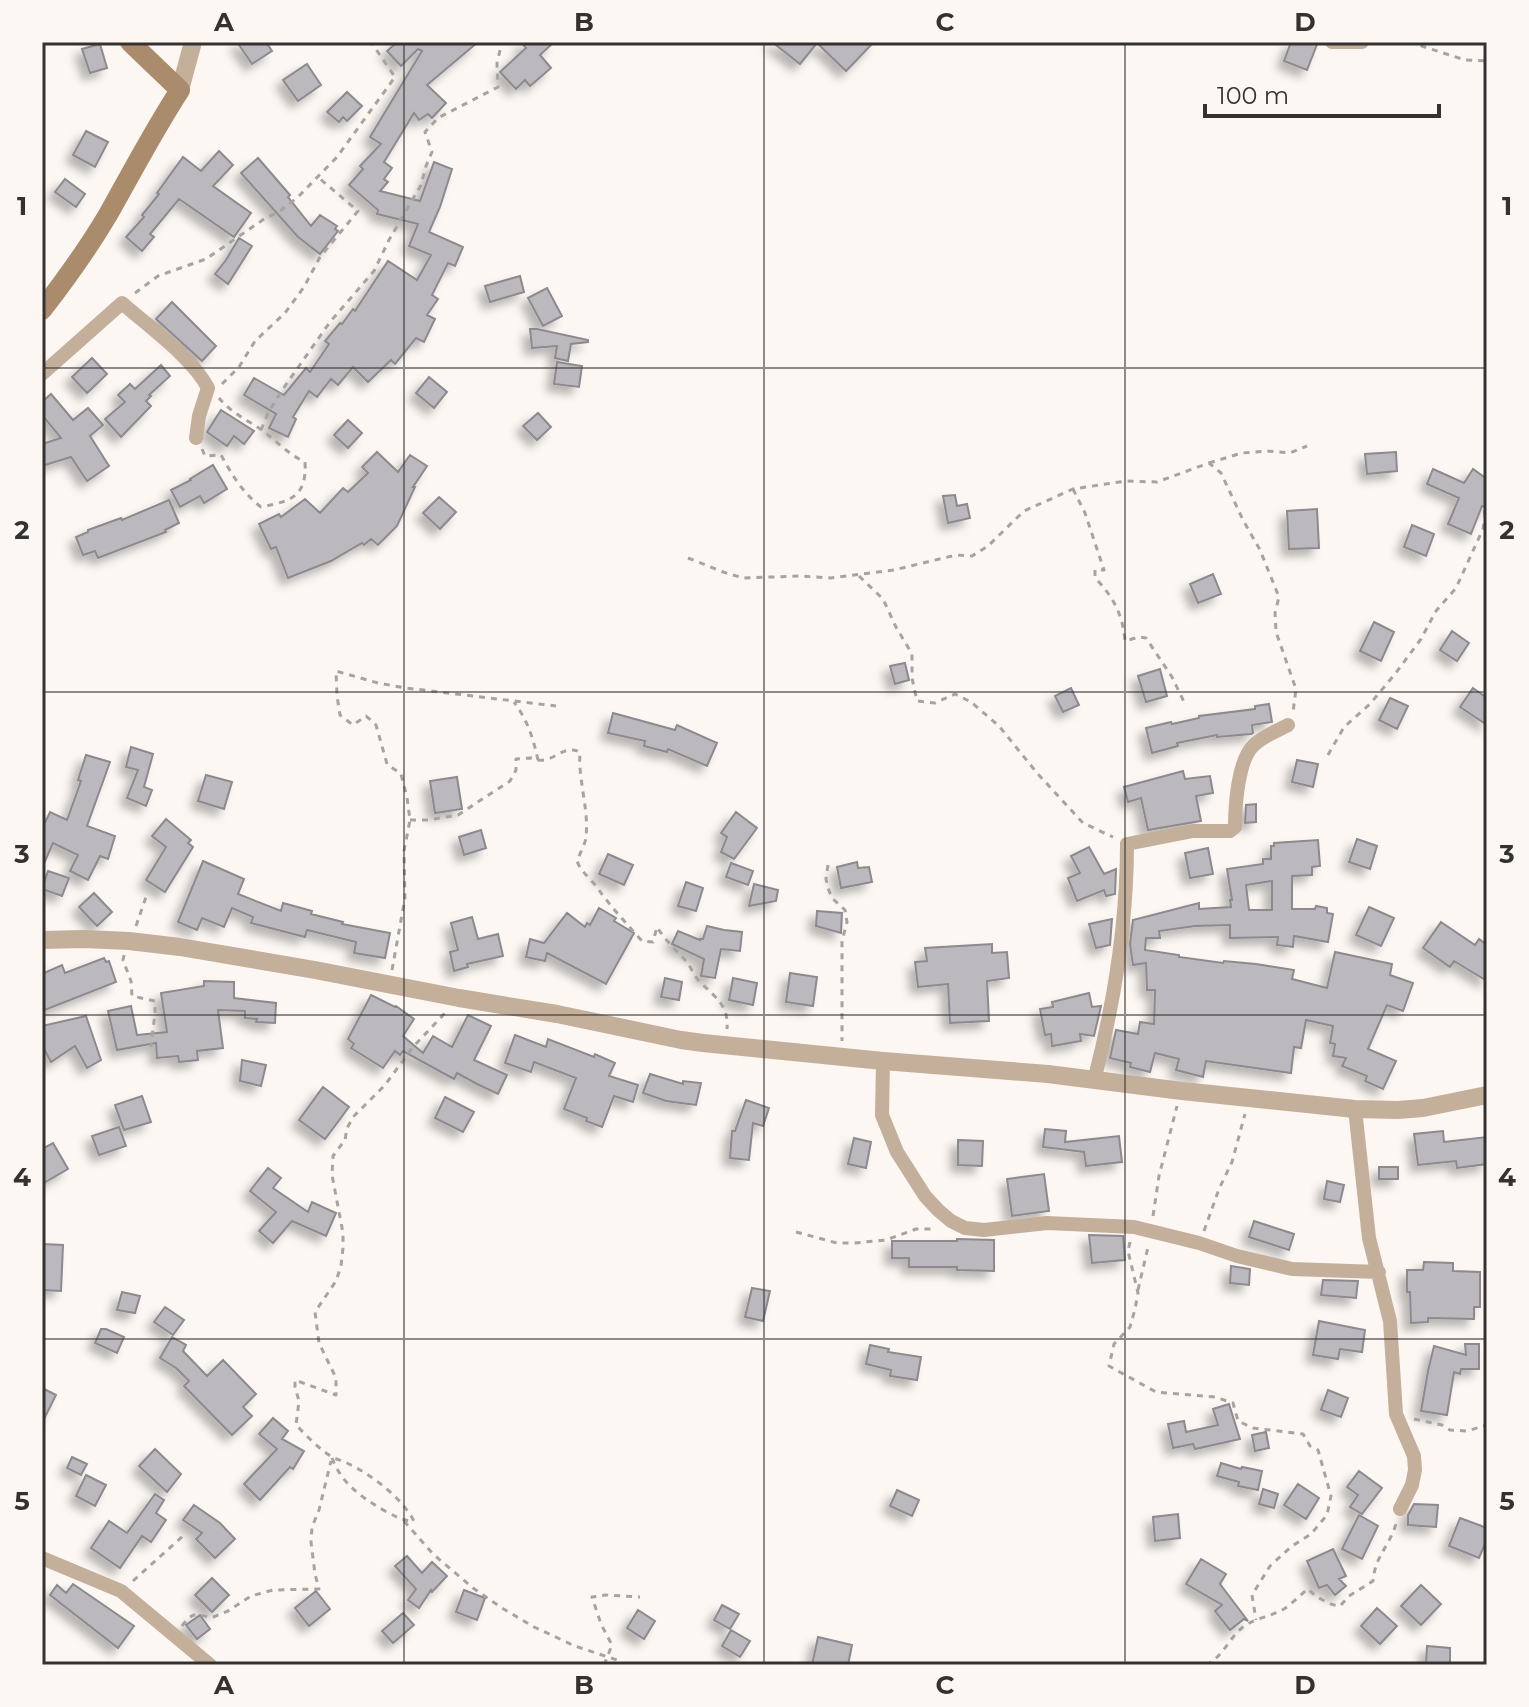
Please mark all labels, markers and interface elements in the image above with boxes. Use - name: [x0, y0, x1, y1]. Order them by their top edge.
- text: A: [213, 6, 235, 38]
- text: B: [574, 6, 594, 38]
- text: C: [936, 6, 955, 38]
- text: D: [1294, 6, 1316, 38]
- scale bar: [1205, 68, 1439, 118]
- text: 100 m: [1217, 81, 1289, 110]
- text: 1: [17, 190, 27, 222]
- text: 1: [1502, 190, 1512, 222]
- text: 2: [14, 514, 30, 546]
- text: 2: [1499, 514, 1515, 546]
- text: 3: [13, 838, 30, 870]
- text: 3: [1498, 838, 1515, 870]
- text: 4: [13, 1161, 31, 1193]
- text: 4: [1498, 1161, 1516, 1193]
- text: 5: [14, 1485, 30, 1517]
- text: 5: [1499, 1485, 1515, 1517]
- text: A: [213, 1669, 235, 1701]
- text: B: [574, 1669, 594, 1701]
- text: C: [936, 1669, 955, 1701]
- text: D: [1294, 1669, 1316, 1701]

